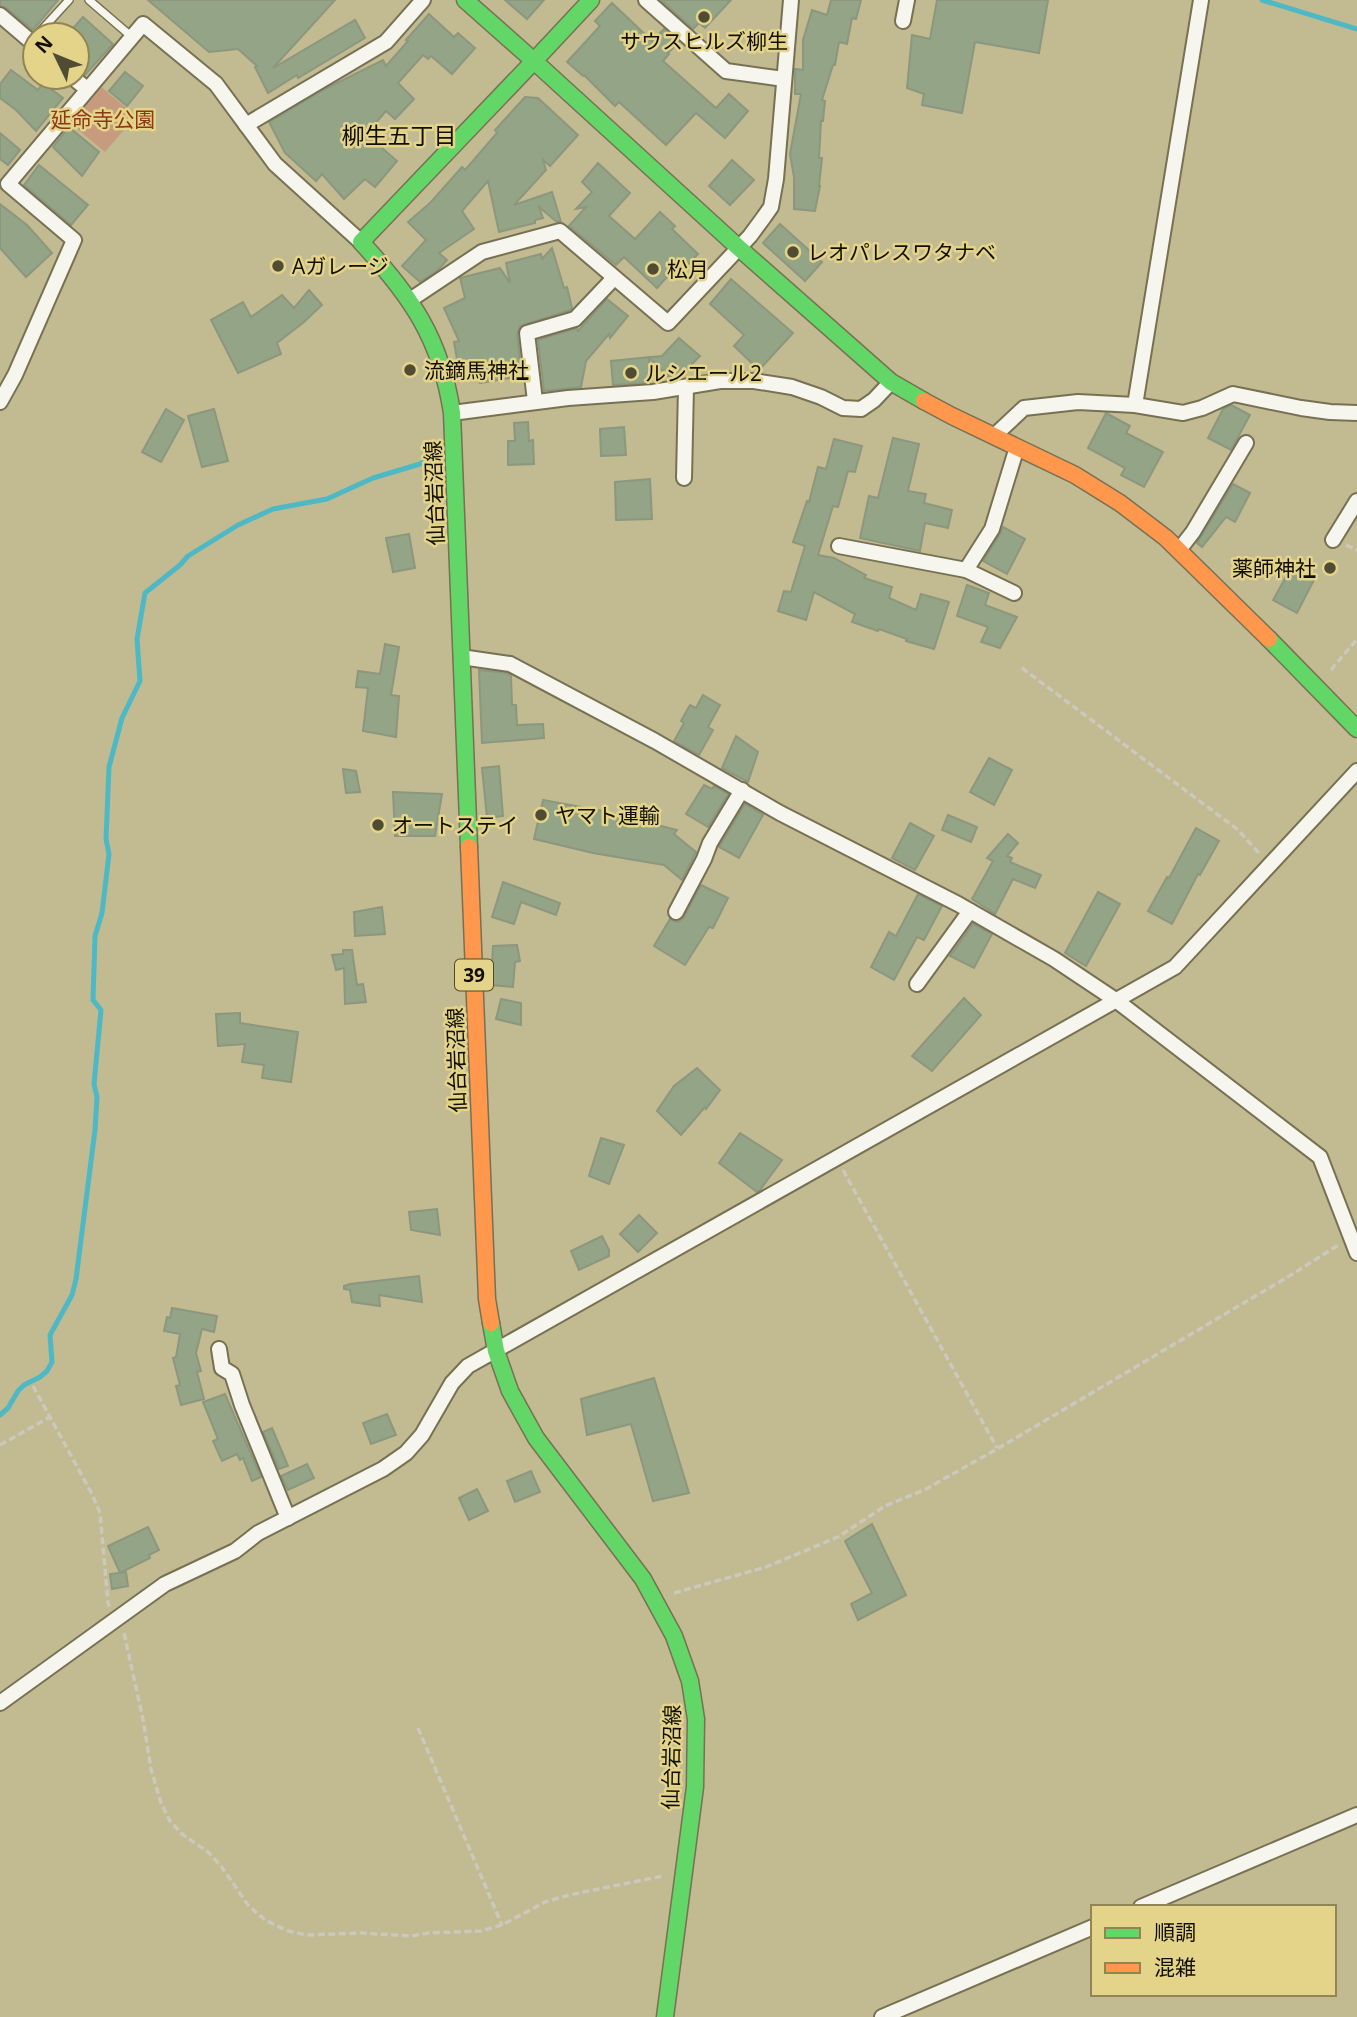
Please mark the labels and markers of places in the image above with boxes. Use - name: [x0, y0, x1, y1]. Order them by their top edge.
- marker: サウスヒルズ柳生: [696, 9, 712, 25]
- place label: サウスヒルズ柳生: [620, 27, 788, 55]
- place label: レオパレスワタナベ: [807, 238, 996, 266]
- marker: レオパレスワタナベ: [785, 244, 801, 260]
- place label: Aガレージ: [292, 252, 389, 280]
- place label: 松月: [667, 255, 709, 283]
- marker: Aガレージ: [270, 258, 286, 274]
- marker: 松月: [645, 261, 661, 277]
- place label: 流鏑馬神社: [424, 356, 529, 384]
- place label: ルシエール2: [645, 359, 762, 387]
- marker: 流鏑馬神社: [402, 362, 418, 378]
- marker: ルシエール2: [623, 365, 639, 381]
- place label: 薬師神社: [1232, 554, 1316, 582]
- marker: 薬師神社: [1322, 560, 1338, 576]
- place label: ヤマト運輸: [555, 801, 660, 829]
- marker: ヤマト運輸: [533, 807, 549, 823]
- place label: オートステイ: [392, 811, 518, 839]
- marker: オートステイ: [370, 817, 386, 833]

